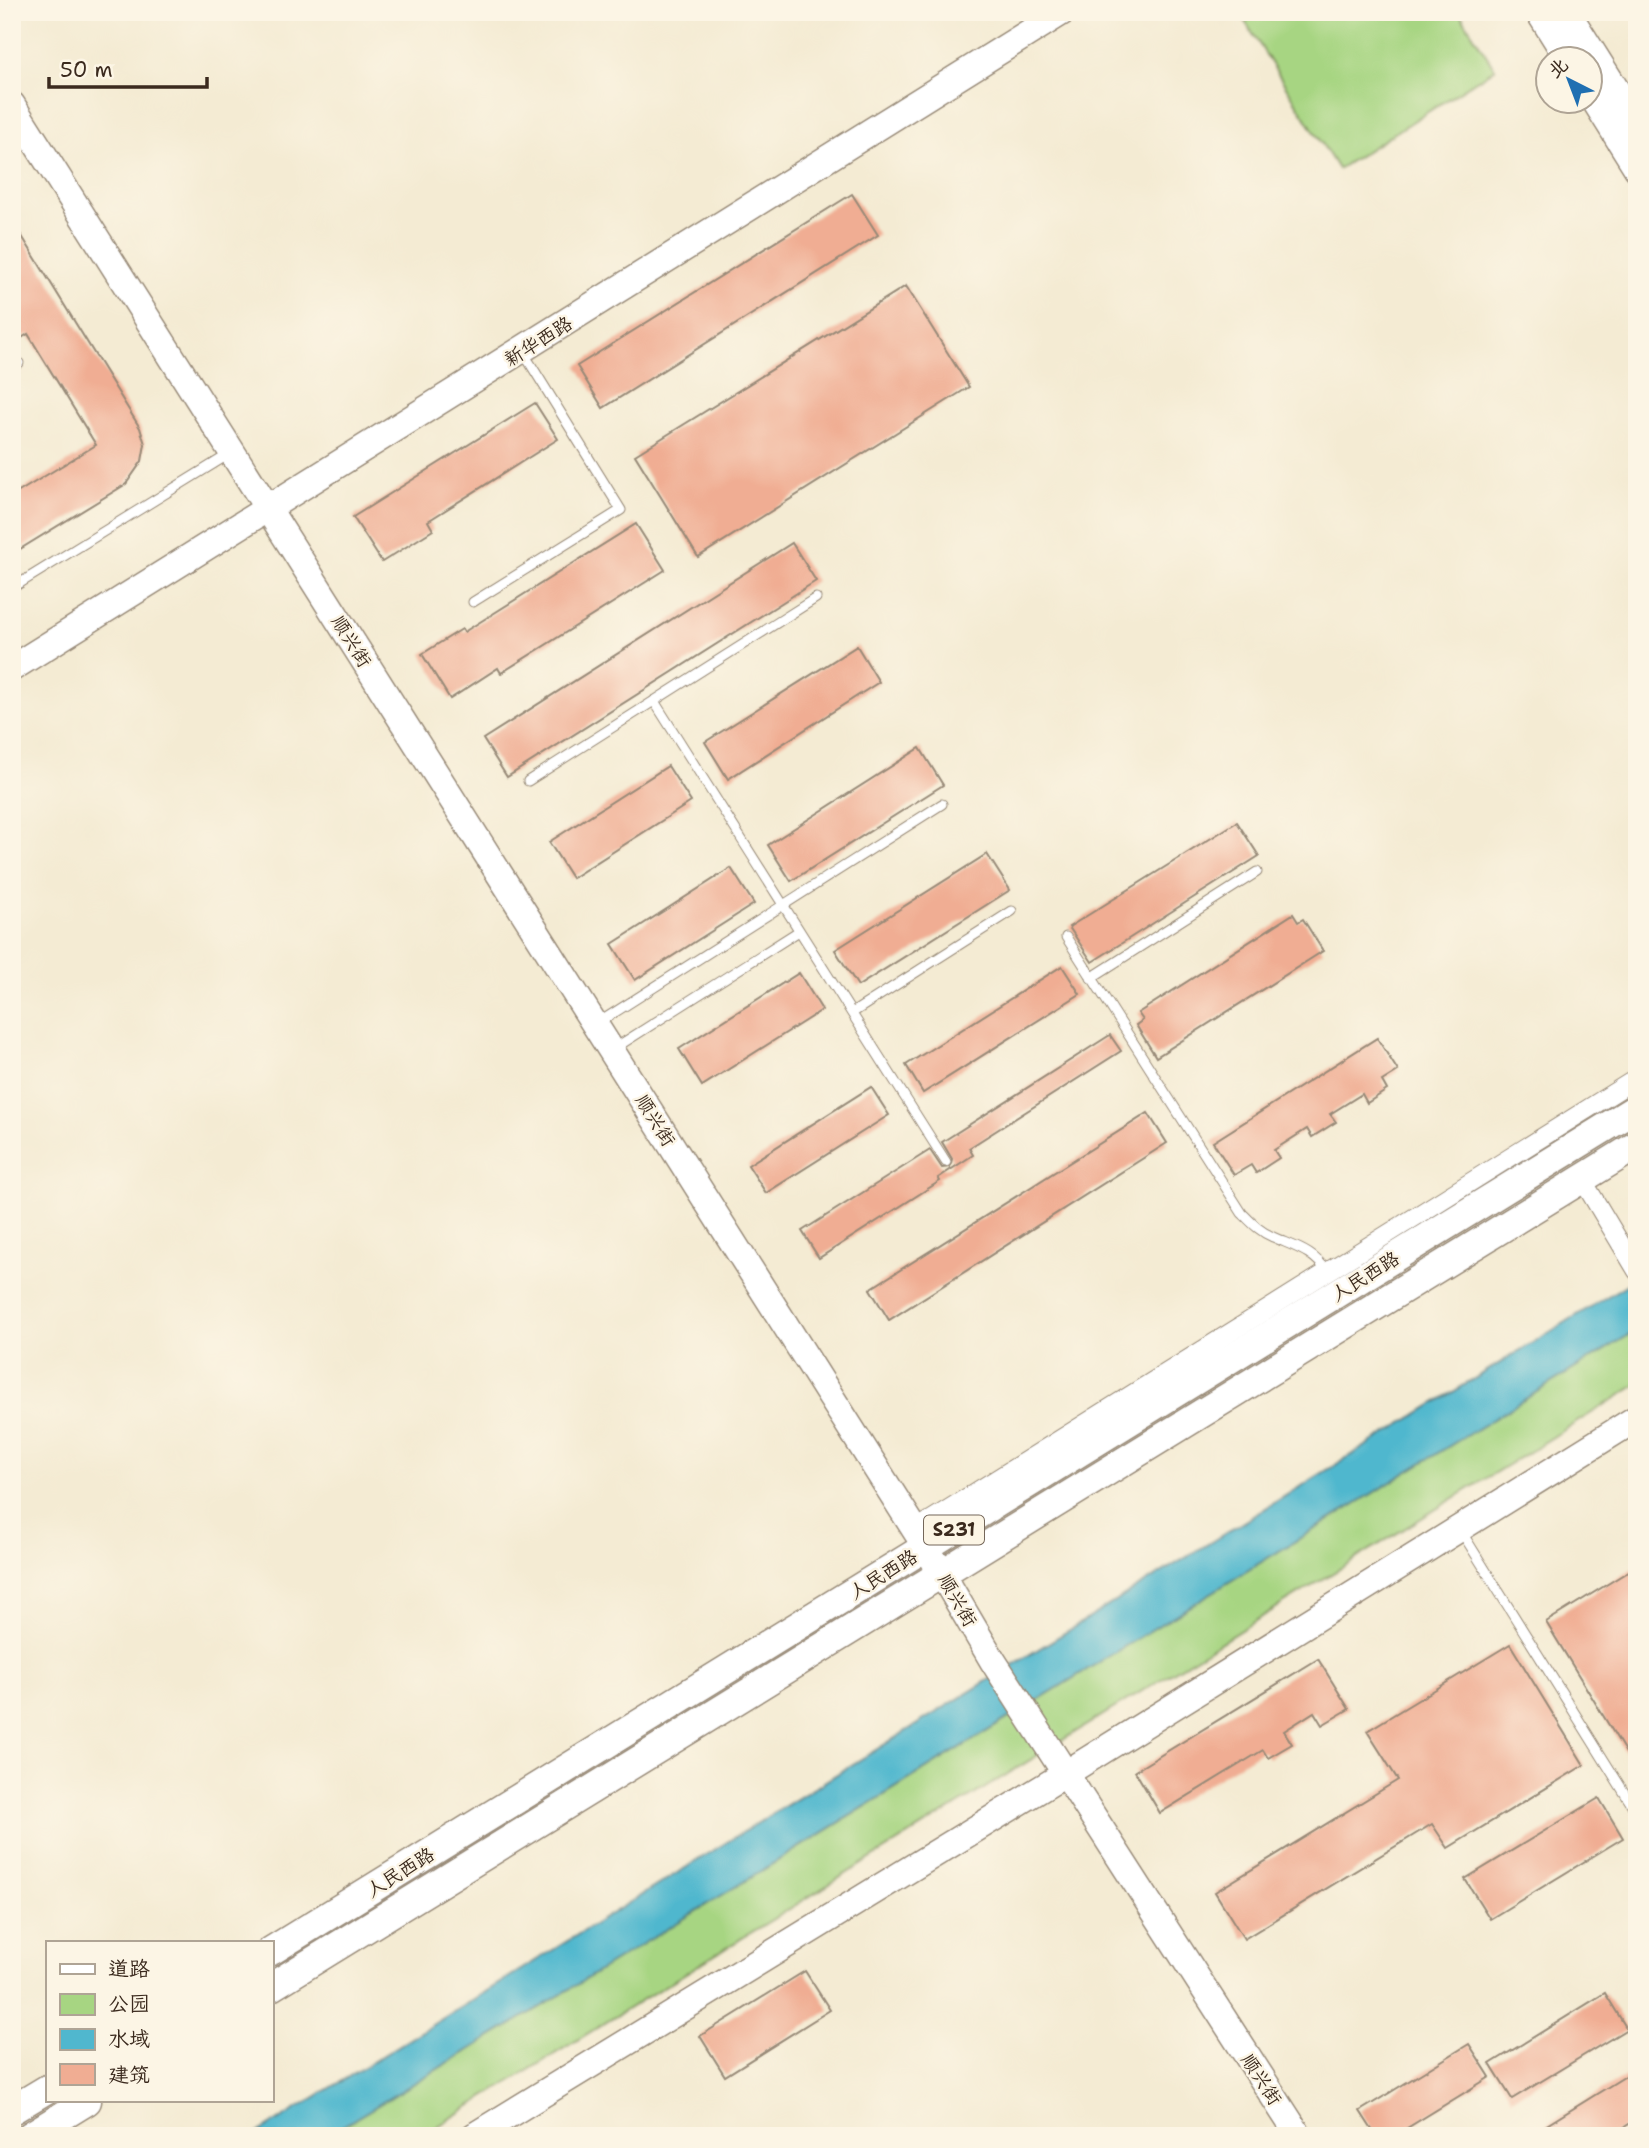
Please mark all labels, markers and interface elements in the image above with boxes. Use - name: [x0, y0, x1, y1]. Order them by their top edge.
- scale bar: [49, 46, 206, 90]
- north arrow: [1534, 46, 1604, 116]
- text: 北: [1543, 52, 1573, 83]
- text: 50 m: [60, 56, 113, 84]
- street label: 新华西路: [499, 311, 577, 372]
- street label: 顺兴街: [326, 610, 377, 672]
- street label: 顺兴街: [630, 1089, 681, 1151]
- street label: 人民西路: [1326, 1246, 1404, 1307]
- road number: S231: [924, 1516, 984, 1545]
- street label: 人民西路: [844, 1544, 922, 1605]
- street label: 顺兴街: [932, 1569, 983, 1631]
- street label: 人民西路: [361, 1842, 439, 1903]
- legend: [46, 1941, 273, 2102]
- text: 道路: [108, 1955, 150, 1983]
- text: 公园: [108, 1990, 150, 2018]
- text: 水域: [108, 2025, 150, 2053]
- street label: 顺兴街: [1236, 2049, 1288, 2110]
- text: 建筑: [108, 2061, 150, 2089]

